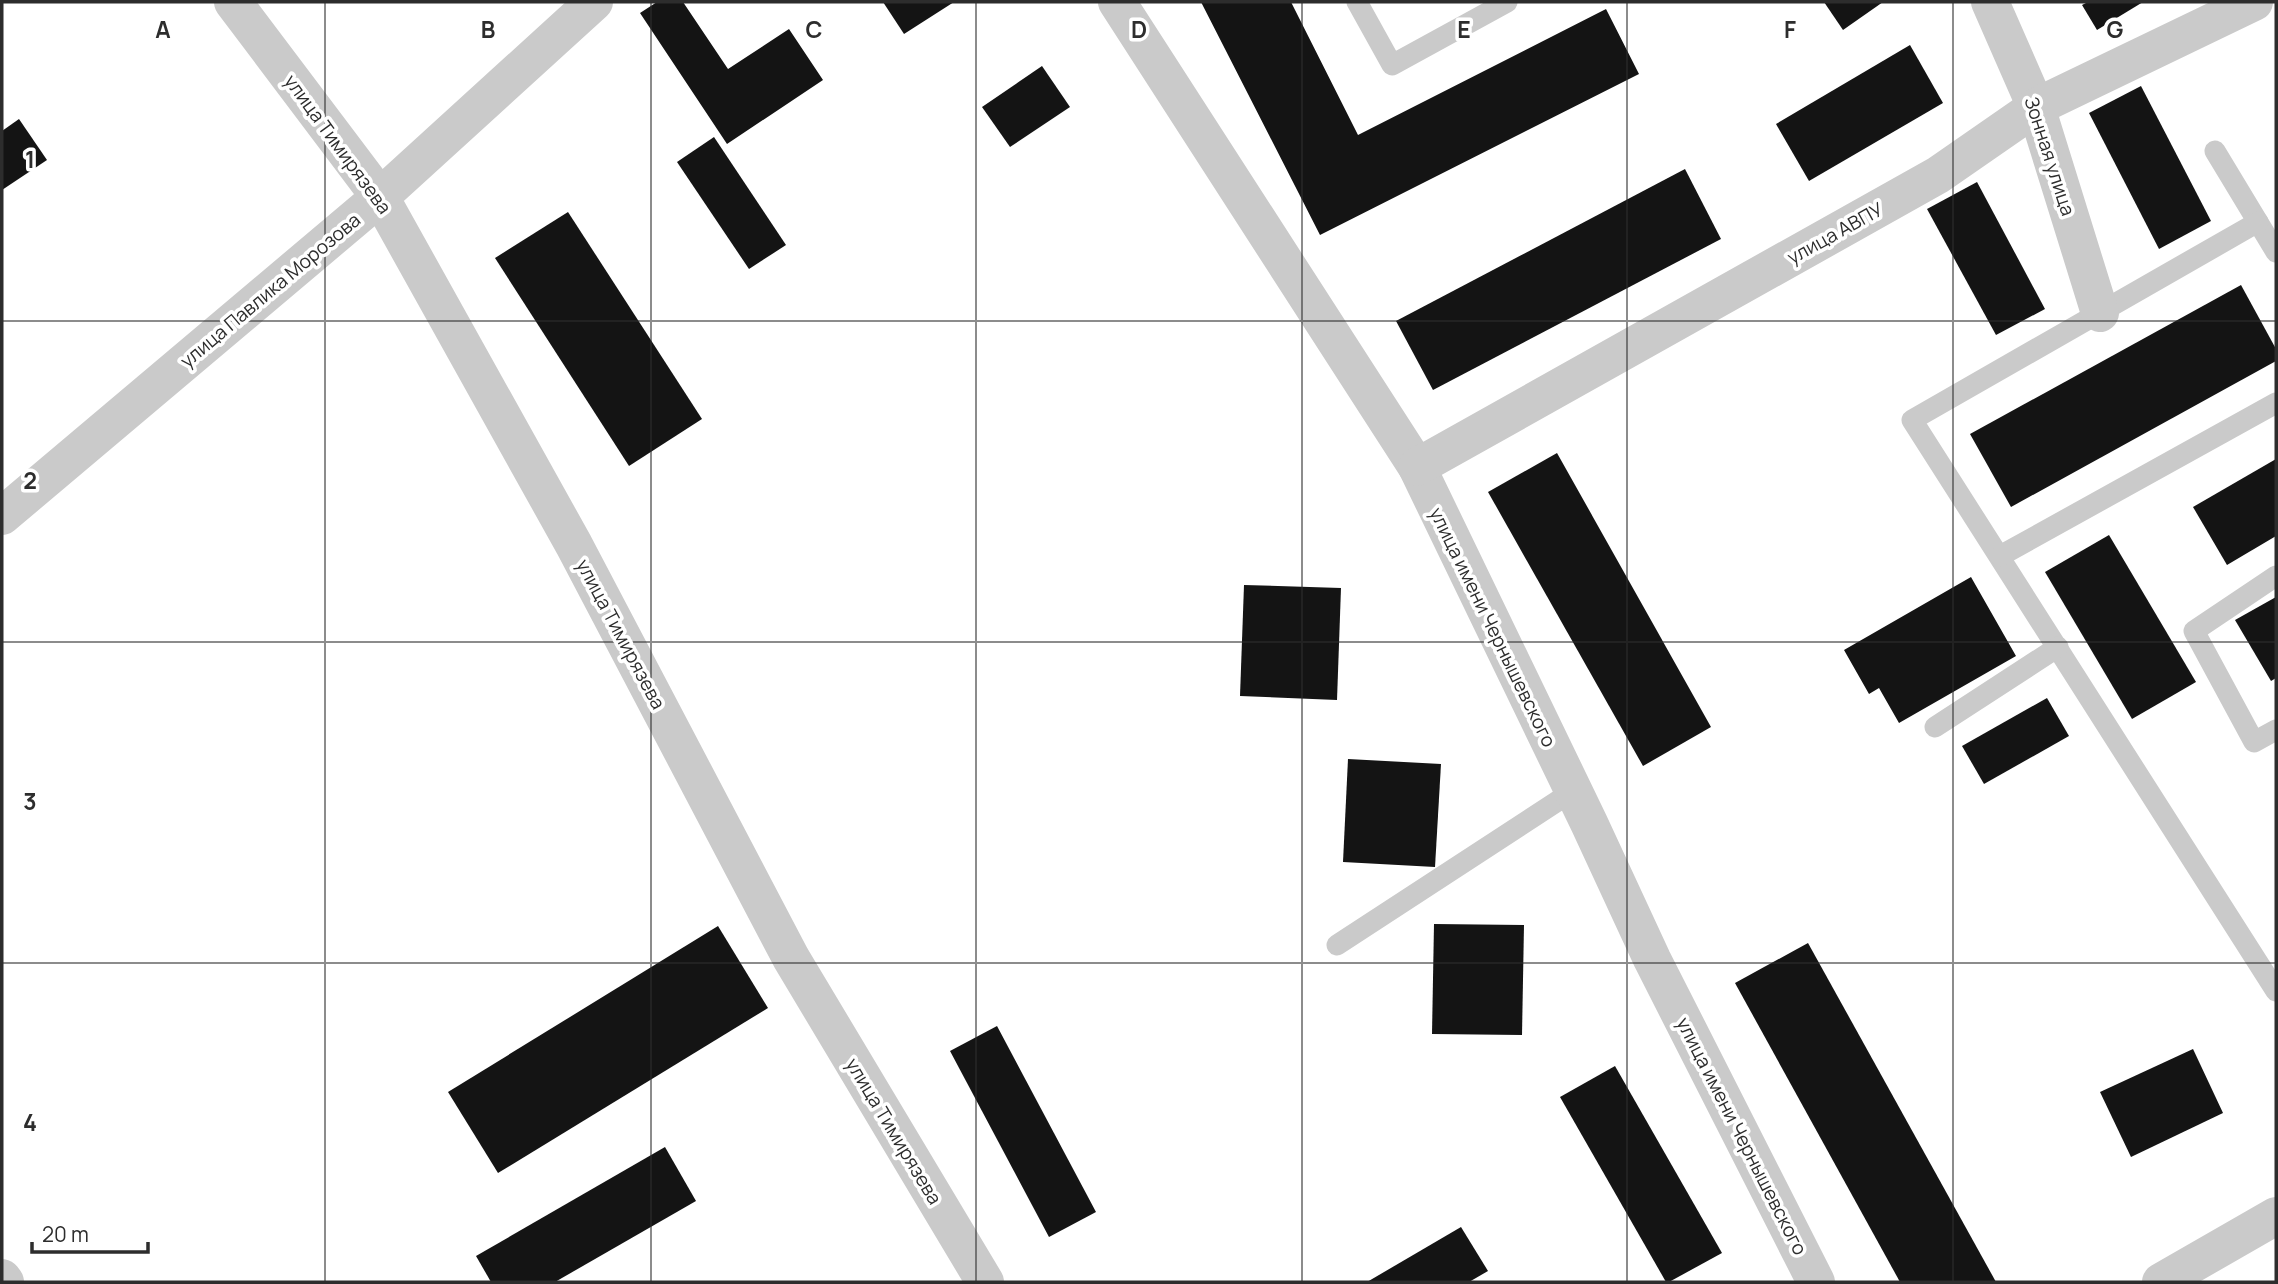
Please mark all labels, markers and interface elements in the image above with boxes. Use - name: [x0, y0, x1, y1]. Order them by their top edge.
- text: A: [155, 13, 171, 45]
- text: B: [481, 13, 495, 45]
- text: C: [806, 13, 823, 45]
- text: D: [1131, 13, 1147, 45]
- text: E: [1457, 13, 1471, 45]
- text: F: [1784, 13, 1796, 45]
- text: G: [2107, 13, 2124, 45]
- street label: улица Тимирязева: [278, 69, 398, 219]
- street label: Зонная улица: [2019, 93, 2081, 219]
- text: 1: [25, 143, 35, 175]
- street label: улица АВПУ: [1782, 196, 1888, 270]
- street label: улица Павлика Морозова: [174, 207, 366, 373]
- text: 2: [23, 464, 37, 496]
- street label: улица имени Чернышевского: [1424, 503, 1562, 751]
- street label: улица Тимирязева: [570, 554, 672, 714]
- text: 3: [23, 785, 37, 817]
- street label: улица имени Чернышевского: [1671, 1013, 1813, 1259]
- street label: улица Тимирязева: [840, 1053, 948, 1209]
- text: 4: [23, 1106, 37, 1138]
- scale bar: [32, 1210, 147, 1254]
- text: 20 m: [42, 1220, 89, 1248]

